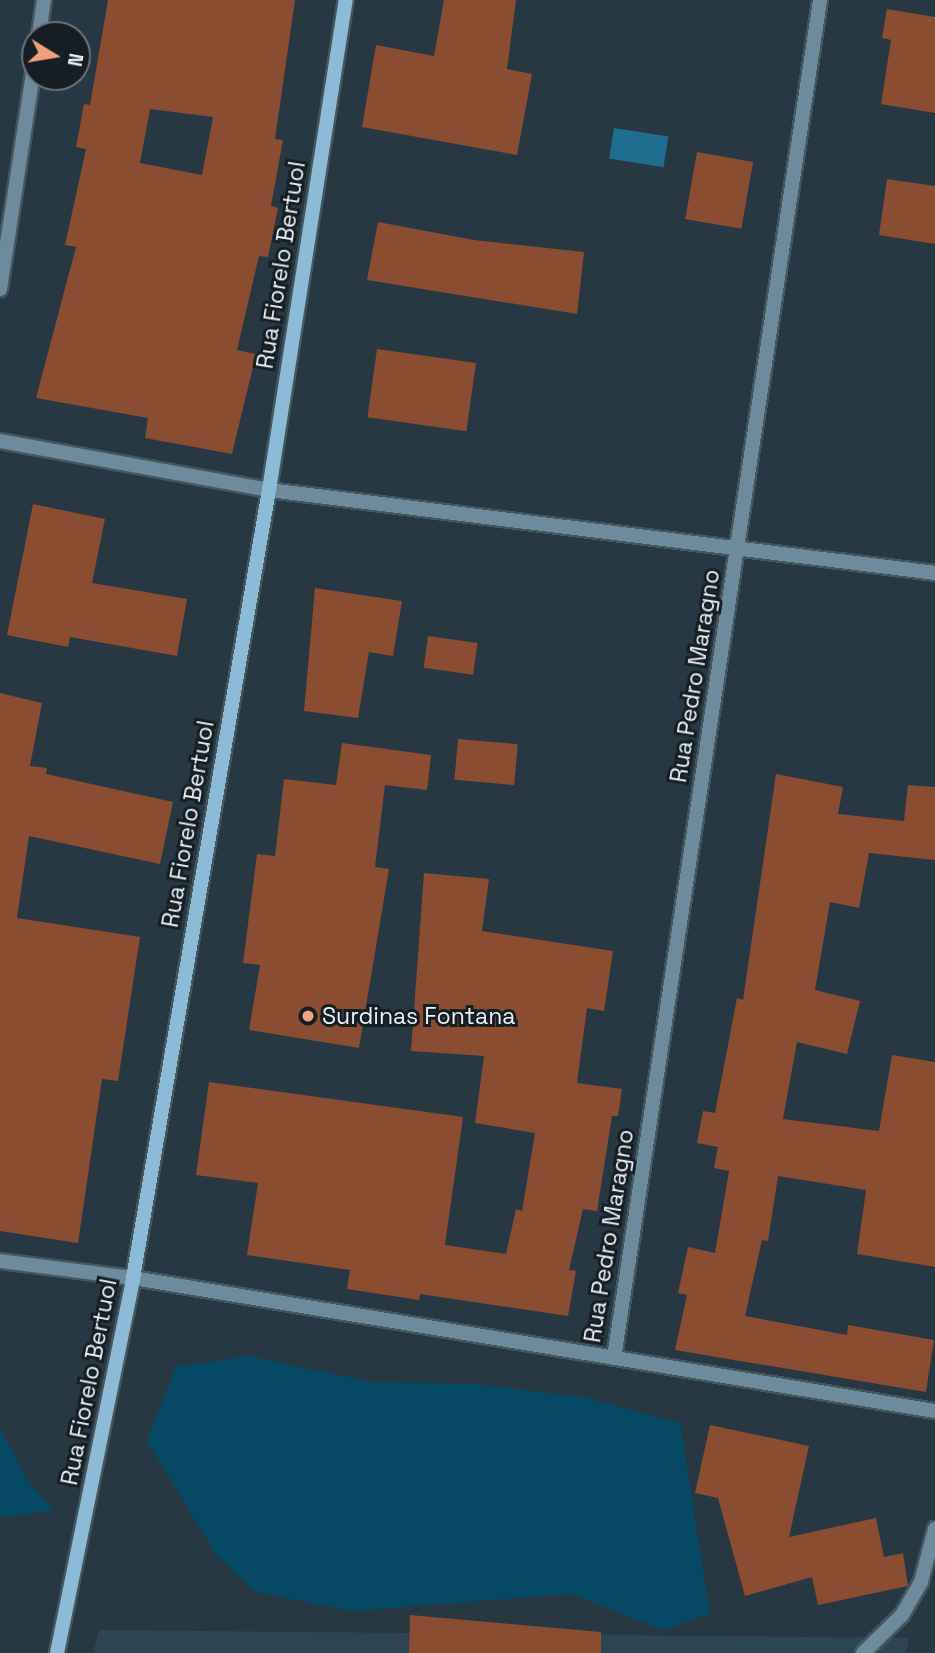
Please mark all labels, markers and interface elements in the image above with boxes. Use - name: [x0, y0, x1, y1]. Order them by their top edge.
- north arrow: [21, 21, 91, 91]
- text: N: [62, 51, 89, 68]
- street label: Rua Fiorelo Bertuol: [251, 159, 311, 371]
- street label: Rua Pedro Maragno: [665, 567, 725, 785]
- street label: Rua Fiorelo Bertuol: [156, 718, 220, 930]
- place label: Surdinas Fontana: [322, 1002, 515, 1030]
- marker: Surdinas Fontana: [300, 1008, 316, 1024]
- street label: Rua Pedro Maragno: [579, 1127, 639, 1345]
- street label: Rua Fiorelo Bertuol: [55, 1276, 123, 1488]

